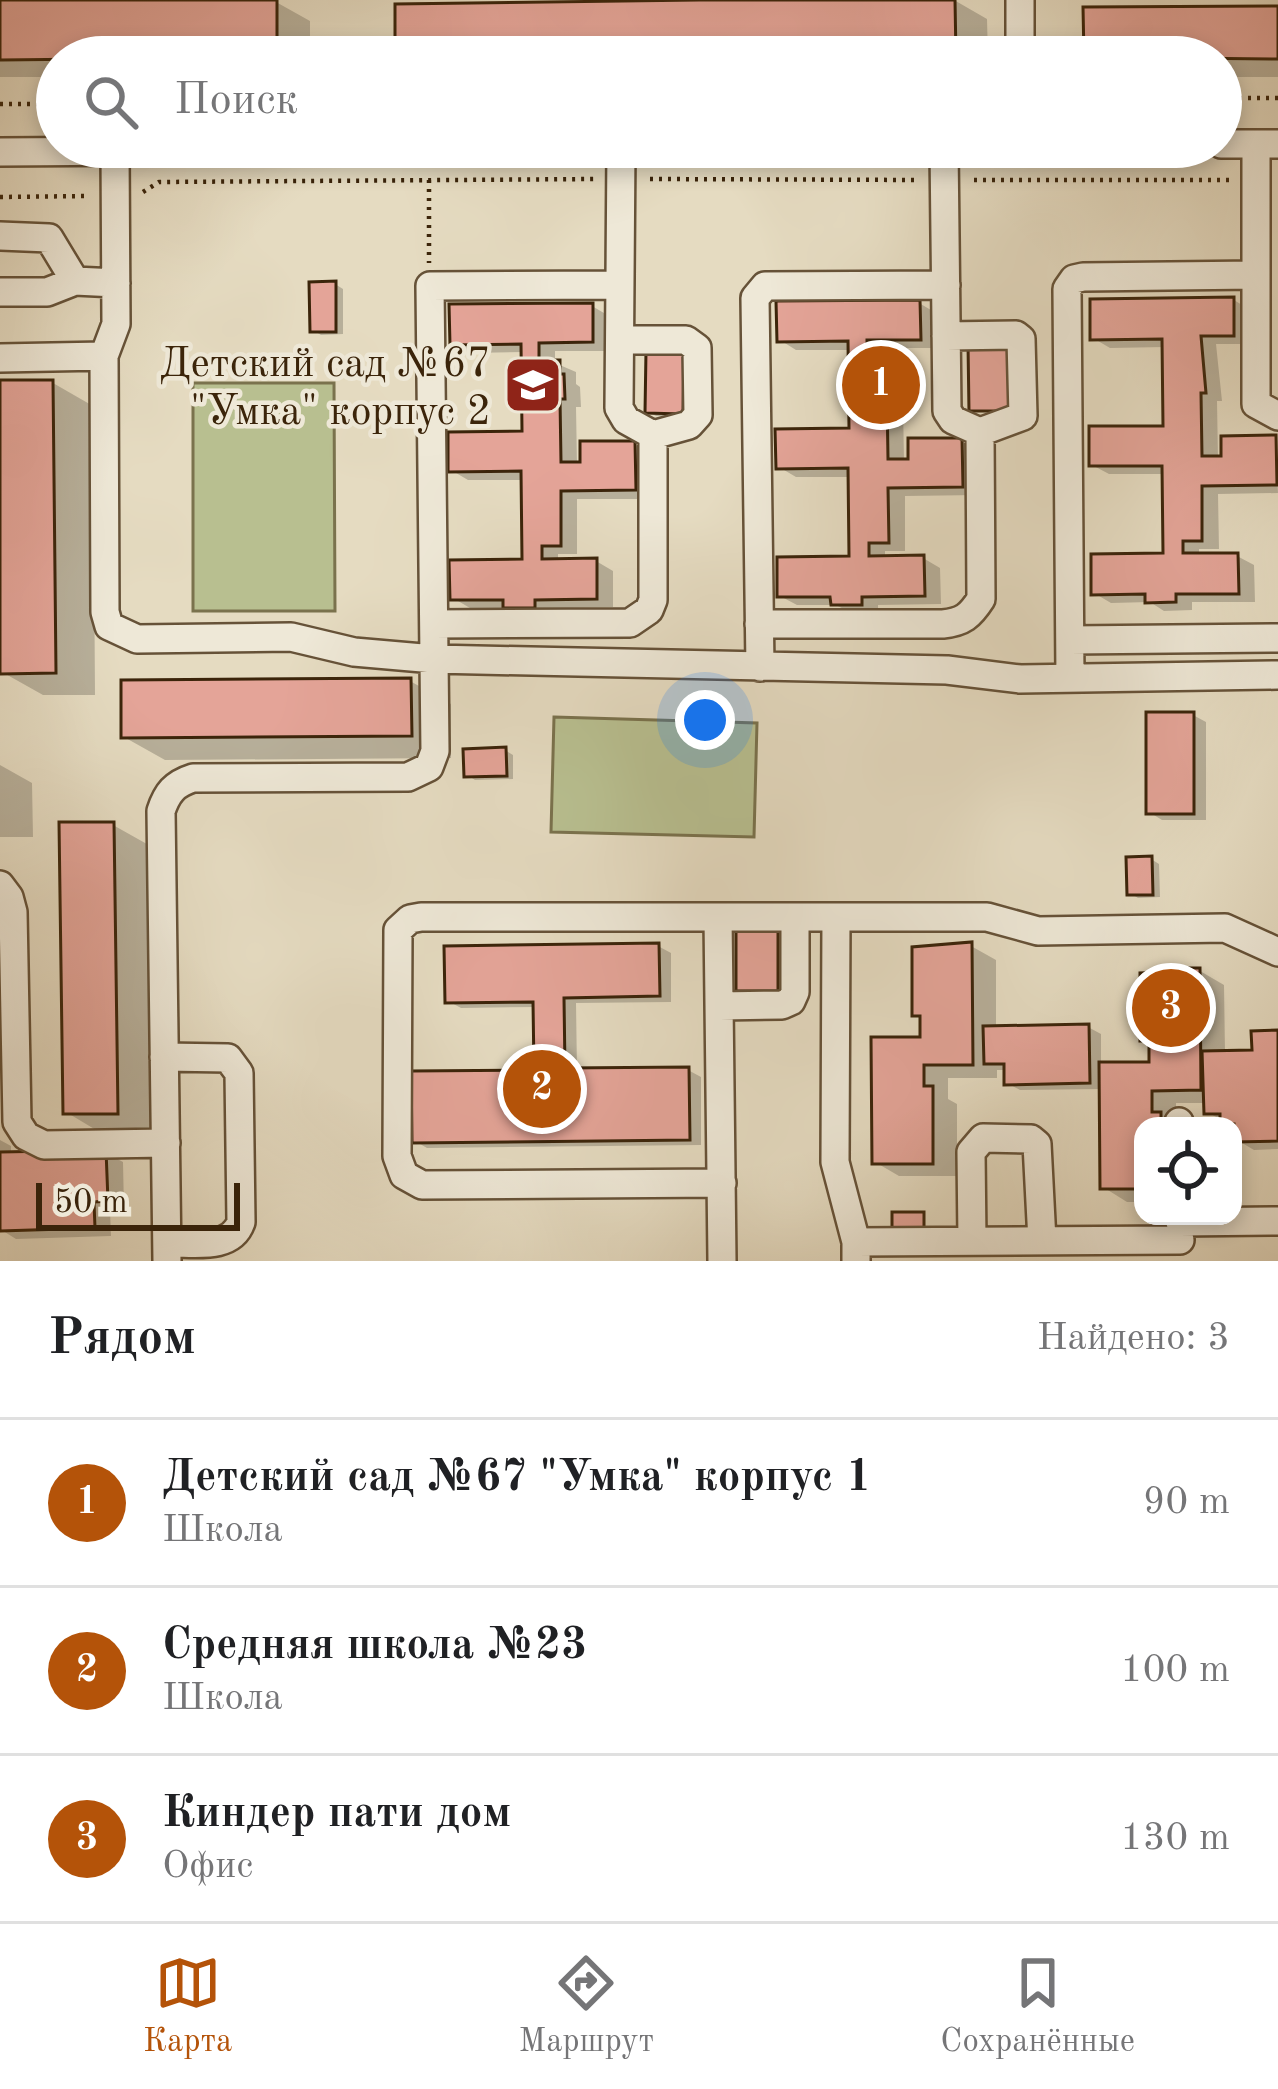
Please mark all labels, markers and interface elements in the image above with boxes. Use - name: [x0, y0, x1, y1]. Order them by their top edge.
- search box: [36, 36, 1242, 168]
- icon: search: [78, 69, 144, 135]
- text: Поиск: [174, 79, 298, 124]
- pin: 1: [842, 340, 920, 430]
- place label: Детский сад №67 "Умка" корпус 2: [159, 344, 491, 434]
- school or university icon: Детский сад №67 "Умка" корпус 2: [502, 354, 564, 416]
- your location: [675, 690, 735, 750]
- pin: 3: [1132, 963, 1210, 1053]
- pin: 2: [503, 1044, 581, 1134]
- map controls: [1134, 1117, 1242, 1225]
- button: locate: [1134, 1117, 1242, 1225]
- scale bar: [36, 1177, 240, 1230]
- text: 50 m: [54, 1187, 128, 1220]
- text: Рядом: [48, 1314, 196, 1365]
- text: Найдено: 3: [1037, 1319, 1230, 1358]
- text: Детский сад №67 "Умка" корпус 1: [162, 1456, 872, 1501]
- text: 1: [76, 1483, 98, 1522]
- text: 90 m: [1143, 1483, 1230, 1522]
- text: Школа: [162, 1511, 283, 1550]
- text: Средняя школа №23: [162, 1624, 587, 1669]
- text: 2: [76, 1651, 98, 1690]
- text: 100 m: [1120, 1651, 1230, 1690]
- text: Школа: [162, 1679, 283, 1718]
- text: Киндер пати дом: [162, 1792, 511, 1837]
- text: 3: [76, 1819, 98, 1858]
- text: 130 m: [1120, 1819, 1230, 1858]
- text: Офис: [162, 1847, 253, 1886]
- tab: Карта: [143, 1950, 232, 2063]
- tab: Маршрут: [519, 1950, 654, 2063]
- tab: Сохранённые: [940, 1950, 1135, 2063]

